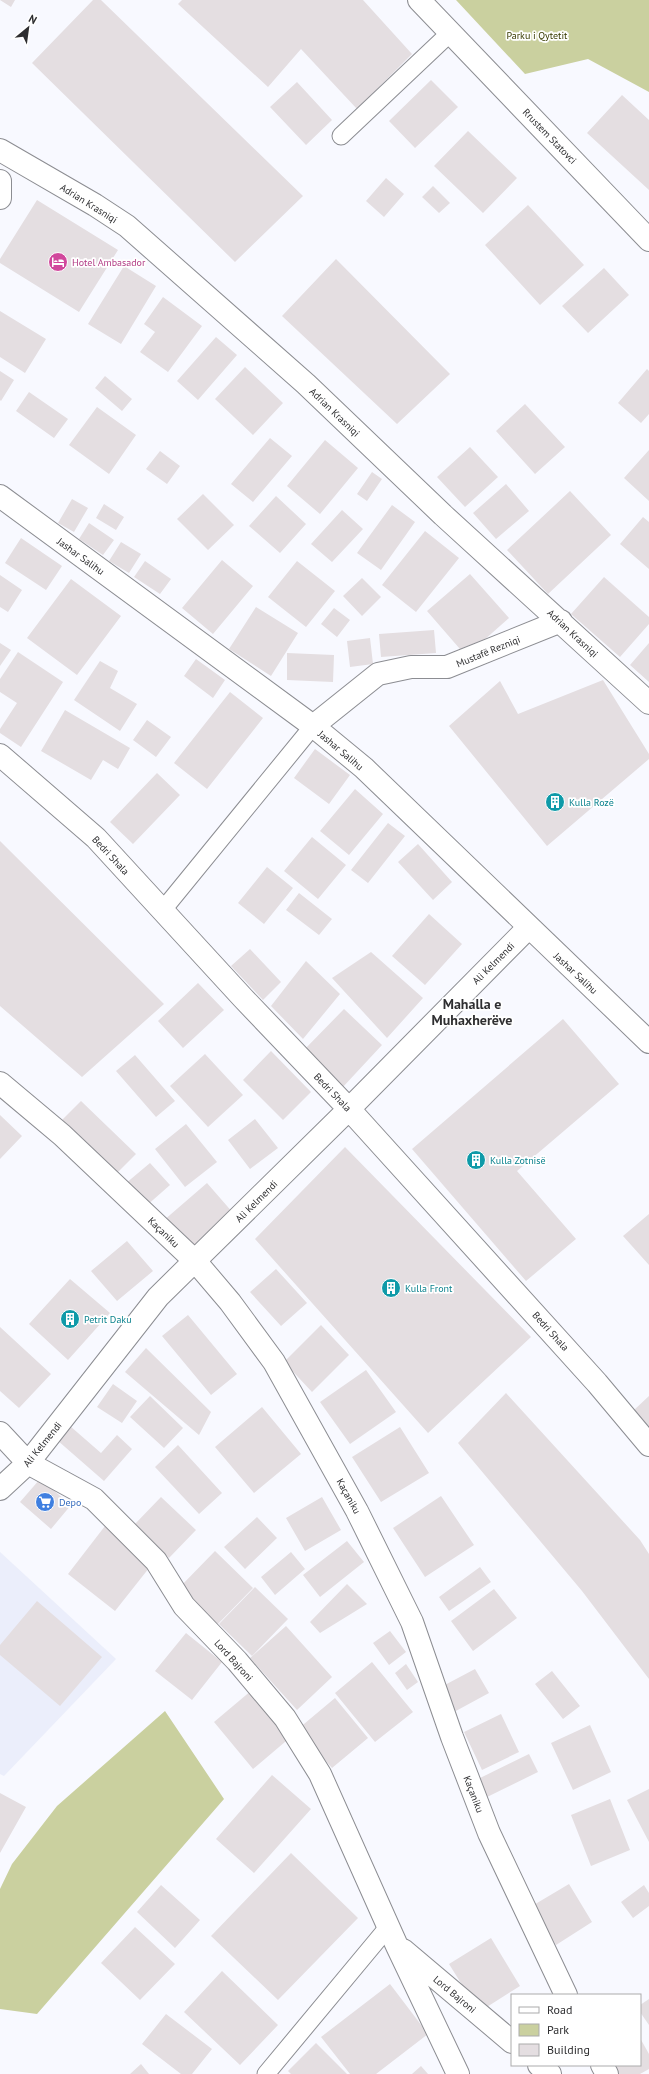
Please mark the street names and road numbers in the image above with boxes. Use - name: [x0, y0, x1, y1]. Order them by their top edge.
- street label: Rrustem Statovci: [520, 106, 579, 167]
- street label: Adrian Krasniqi: [58, 181, 120, 226]
- street label: Adrian Krasniqi: [307, 385, 363, 440]
- street label: Jashar Salihu: [54, 534, 107, 578]
- street label: Adrian Krasniqi: [544, 606, 601, 660]
- street label: Mustafë Rezniqi: [454, 633, 522, 670]
- street label: Jashar Salihu: [315, 727, 366, 773]
- street label: Bedri Shala: [89, 833, 132, 878]
- street label: Ali Kelmendi: [469, 939, 517, 987]
- street label: Jashar Salihu: [550, 949, 600, 997]
- street label: Bedri Shala: [311, 1070, 354, 1114]
- street label: Ali Kelmendi: [232, 1177, 280, 1225]
- street label: Kaçaniku: [145, 1214, 182, 1250]
- street label: Bedri Shala: [530, 1309, 572, 1354]
- street label: Ali Kelmendi: [20, 1419, 65, 1470]
- street label: Kaçaniku: [334, 1476, 364, 1516]
- street label: Lord Bajroni: [211, 1637, 256, 1684]
- street label: Kaçaniku: [461, 1774, 487, 1815]
- street label: Lord Bajroni: [431, 1973, 479, 2016]

